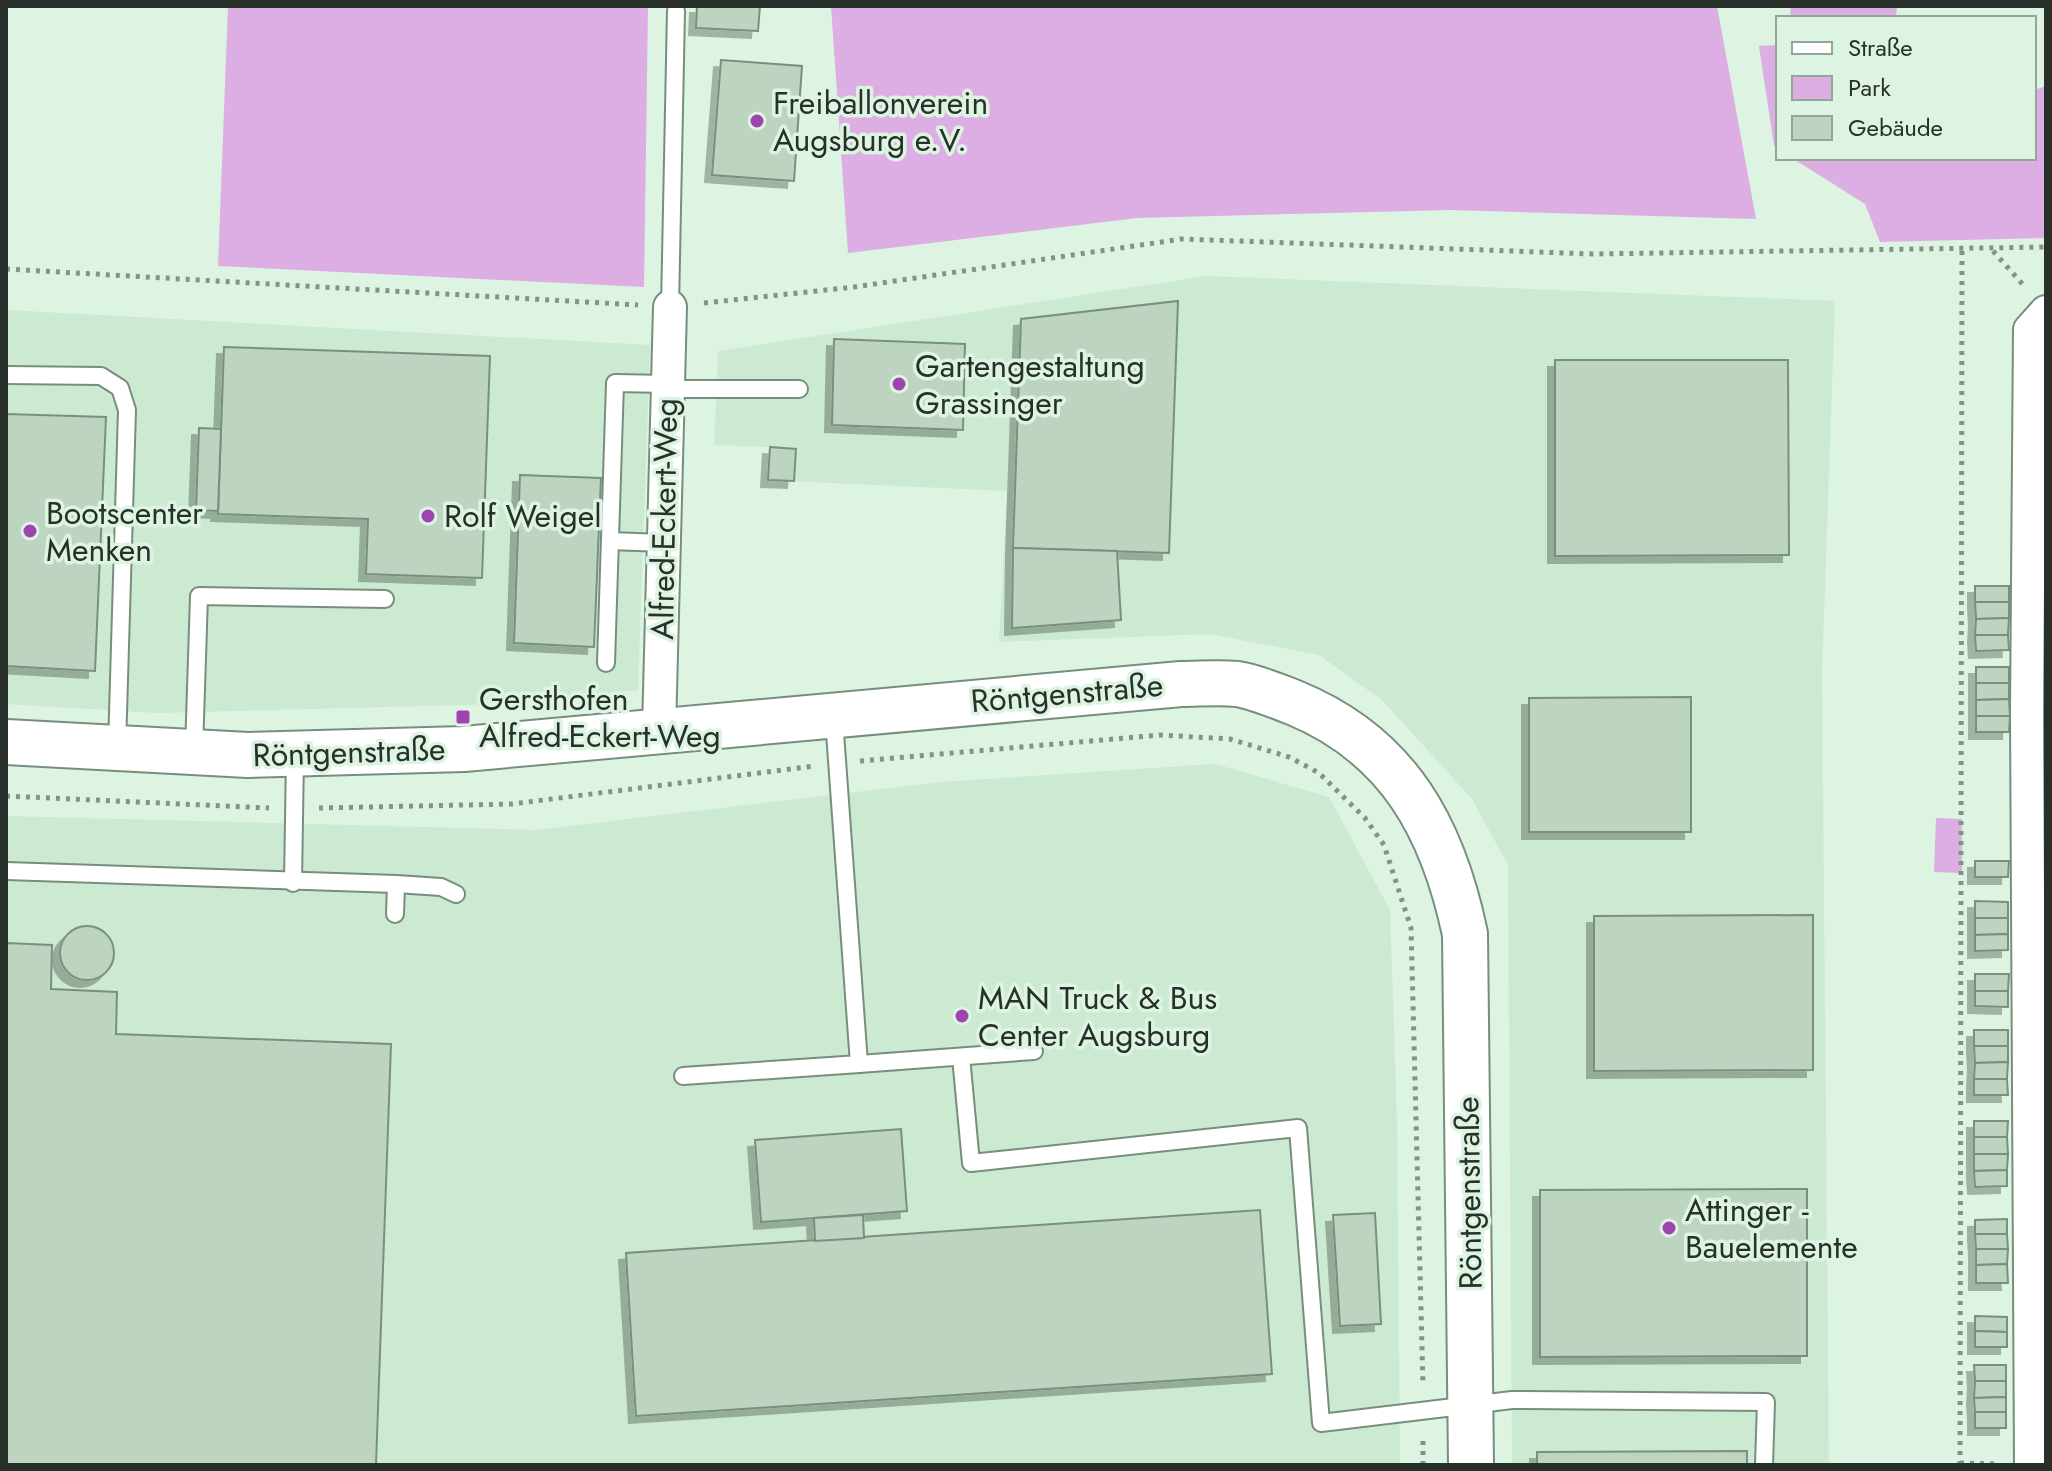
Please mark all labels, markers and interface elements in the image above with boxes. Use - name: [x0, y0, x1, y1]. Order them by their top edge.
- legend: [1776, 16, 2036, 160]
- text: Straße: [1848, 30, 1913, 65]
- text: Park: [1848, 70, 1891, 105]
- place label: Freiballonverein Augsburg e.V.: [773, 80, 988, 163]
- text: Gebäude: [1848, 110, 1943, 145]
- marker: Freiballonverein Augsburg e.V.: [748, 112, 766, 130]
- place label: Gartengestaltung Grassinger: [915, 343, 1145, 426]
- marker: Gartengestaltung Grassinger: [890, 375, 908, 393]
- street label: Alfred-Eckert-Weg: [639, 398, 689, 640]
- place label: Bootscenter Menken: [46, 490, 203, 573]
- place label: Rolf Weigel: [444, 493, 602, 539]
- marker: Rolf Weigel: [419, 507, 437, 525]
- marker: Bootscenter Menken: [21, 522, 39, 540]
- street label: Röntgenstraße: [969, 662, 1165, 724]
- place label: Gersthofen Alfred-Eckert-Weg: [479, 676, 721, 759]
- marker: Gersthofen Alfred-Eckert-Weg: [454, 708, 472, 726]
- street label: Röntgenstraße: [252, 726, 446, 778]
- place label: MAN Truck & Bus Center Augsburg: [978, 975, 1217, 1058]
- marker: MAN Truck & Bus Center Augsburg: [953, 1007, 971, 1025]
- street label: Röntgenstraße: [1444, 1096, 1494, 1290]
- place label: Attinger - Bauelemente: [1685, 1187, 1858, 1270]
- marker: Attinger - Bauelemente: [1660, 1219, 1678, 1237]

